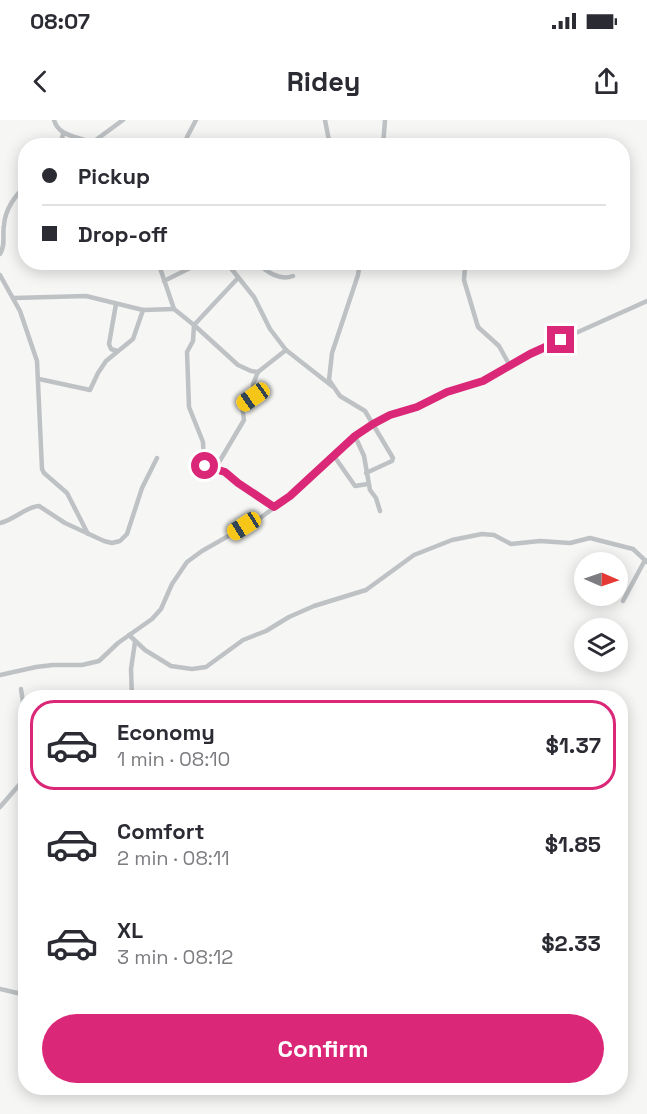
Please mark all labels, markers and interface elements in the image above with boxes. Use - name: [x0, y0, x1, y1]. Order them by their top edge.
- text: 08:07: [30, 7, 90, 35]
- text: Ridey: [287, 64, 360, 99]
- icon: back: [24, 65, 57, 98]
- icon: share: [590, 65, 623, 98]
- text: Pickup: [78, 162, 150, 190]
- text: Drop-off: [78, 220, 168, 248]
- route end: [547, 326, 574, 353]
- car: [233, 379, 273, 415]
- route start: [191, 452, 218, 479]
- car: [224, 509, 264, 543]
- north arrow: [574, 552, 628, 606]
- map controls: [574, 552, 628, 672]
- button: layers: [574, 618, 628, 672]
- icon: car: [45, 718, 99, 772]
- text: Economy: [117, 718, 215, 746]
- text: $1.37: [546, 731, 601, 759]
- text: 1 min · 08:10: [117, 746, 230, 772]
- icon: car: [45, 817, 99, 871]
- text: Comfort: [117, 817, 205, 845]
- text: $1.85: [545, 830, 601, 858]
- text: 2 min · 08:11: [117, 845, 230, 871]
- icon: car: [45, 916, 99, 970]
- text: XL: [117, 916, 143, 944]
- text: $2.33: [541, 929, 601, 957]
- text: 3 min · 08:12: [117, 944, 233, 970]
- button: Confirm: [42, 1014, 604, 1083]

